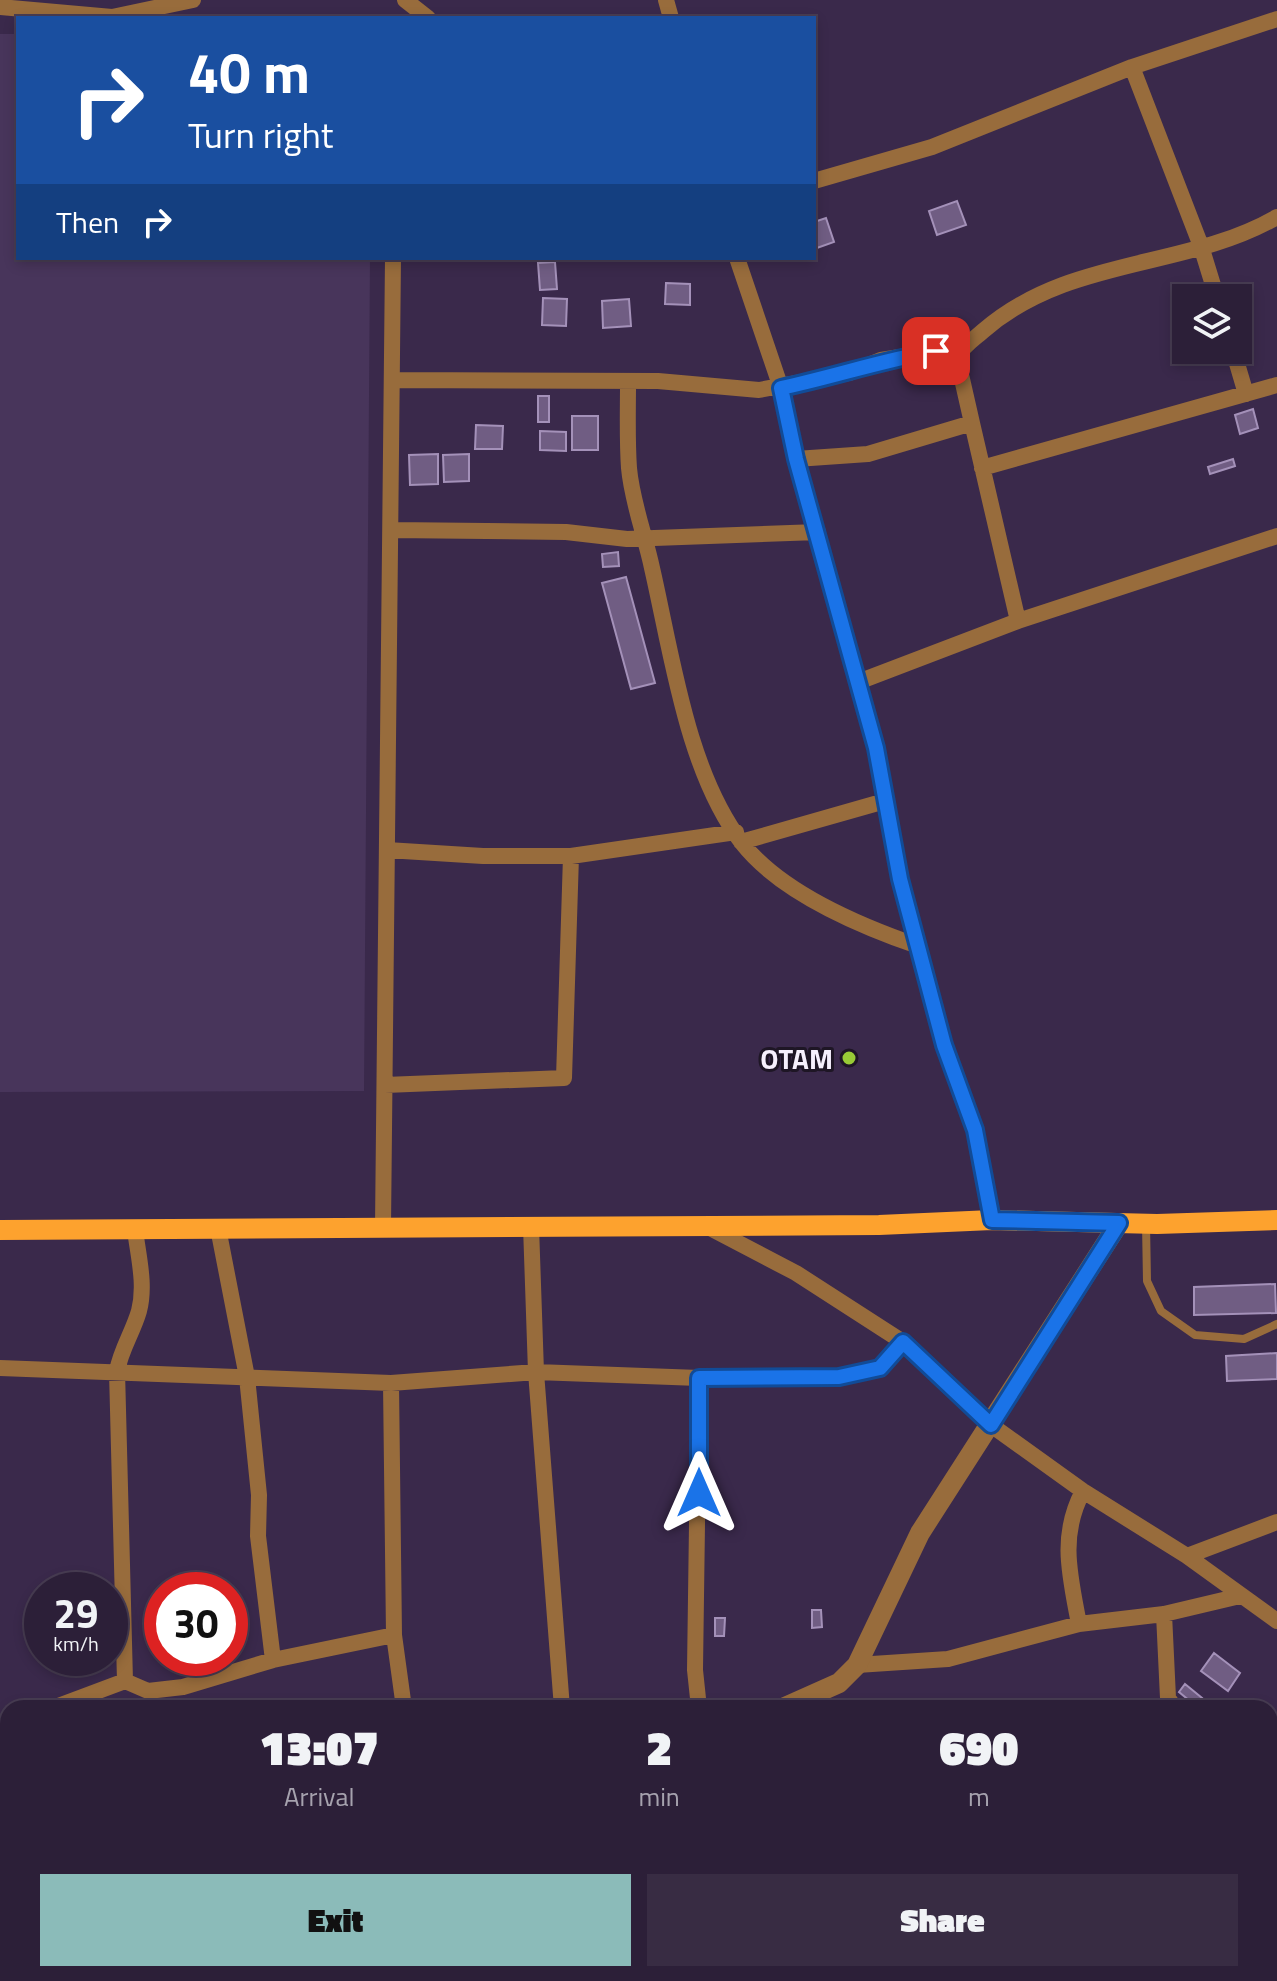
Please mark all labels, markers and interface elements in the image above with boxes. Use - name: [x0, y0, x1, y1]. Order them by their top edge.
- text: 40 m: [188, 30, 310, 115]
- icon: right: [56, 48, 160, 152]
- text: Turn right: [188, 107, 333, 162]
- text: Then: [56, 199, 119, 245]
- icon: right: [135, 200, 179, 244]
- map controls: [1172, 284, 1252, 364]
- button: layers: [1172, 284, 1252, 364]
- pin: [902, 317, 970, 385]
- icon: arrive: [914, 329, 958, 373]
- place label: OTAM: [760, 1037, 833, 1080]
- marker: OTAM: [840, 1049, 858, 1067]
- position arrow: [657, 1451, 741, 1535]
- speed limit sign: 30: [144, 1572, 248, 1676]
- text: 29: [54, 1583, 98, 1644]
- text: km/h: [53, 1628, 99, 1659]
- text: 13:07: [259, 1711, 379, 1784]
- text: 2: [646, 1711, 672, 1784]
- text: 690: [939, 1711, 1019, 1784]
- text: Arrival: [284, 1777, 354, 1816]
- text: min: [638, 1777, 680, 1816]
- text: m: [968, 1777, 990, 1816]
- button: Exit: [40, 1874, 631, 1966]
- button: Share: [647, 1874, 1238, 1966]

